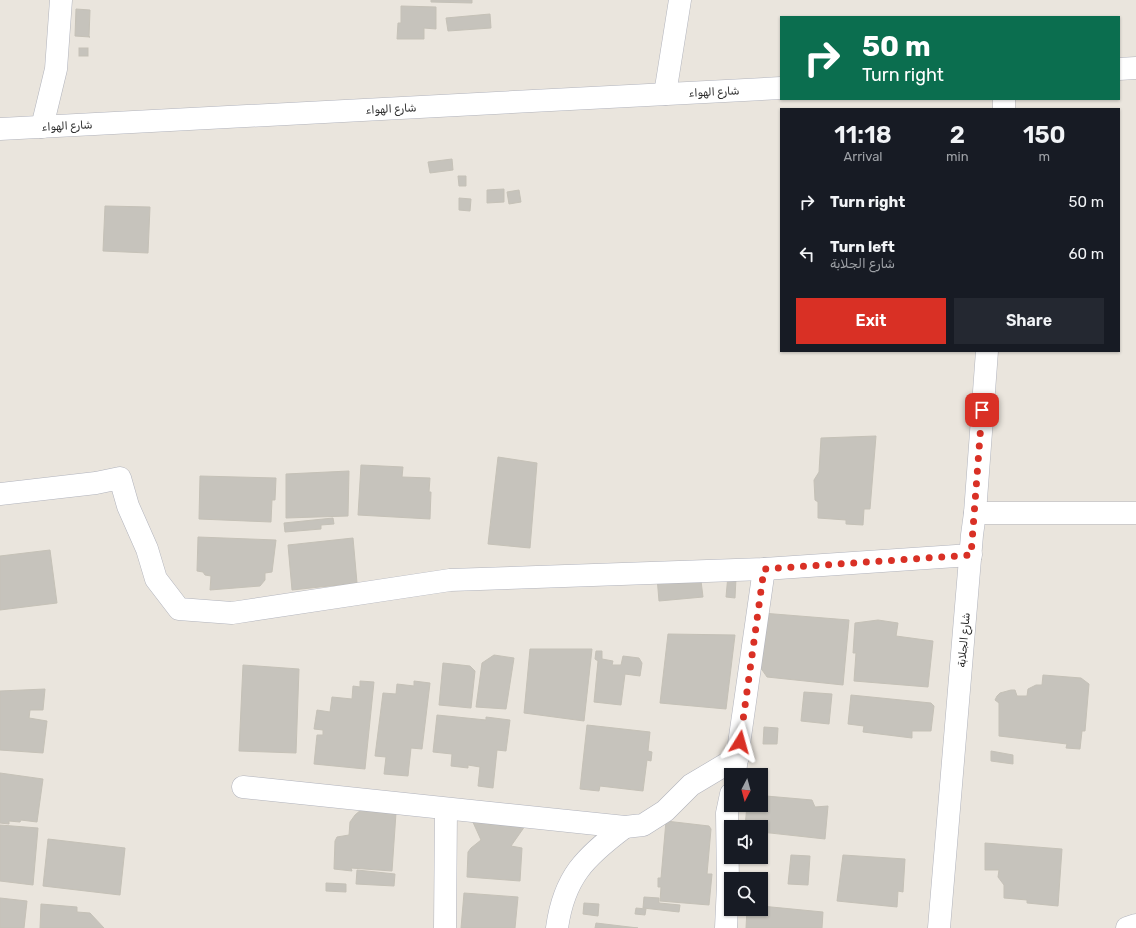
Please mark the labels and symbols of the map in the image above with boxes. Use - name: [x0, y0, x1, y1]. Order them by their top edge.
- street label: شارع الهواء: [688, 84, 740, 102]
- street label: شارع الهواء: [365, 101, 417, 119]
- street label: شارع الهواء: [41, 118, 93, 136]
- pin: [965, 393, 999, 427]
- street label: شارع الجلابة: [955, 612, 975, 668]
- position arrow: [719, 721, 761, 763]
- north arrow: [724, 768, 768, 812]

